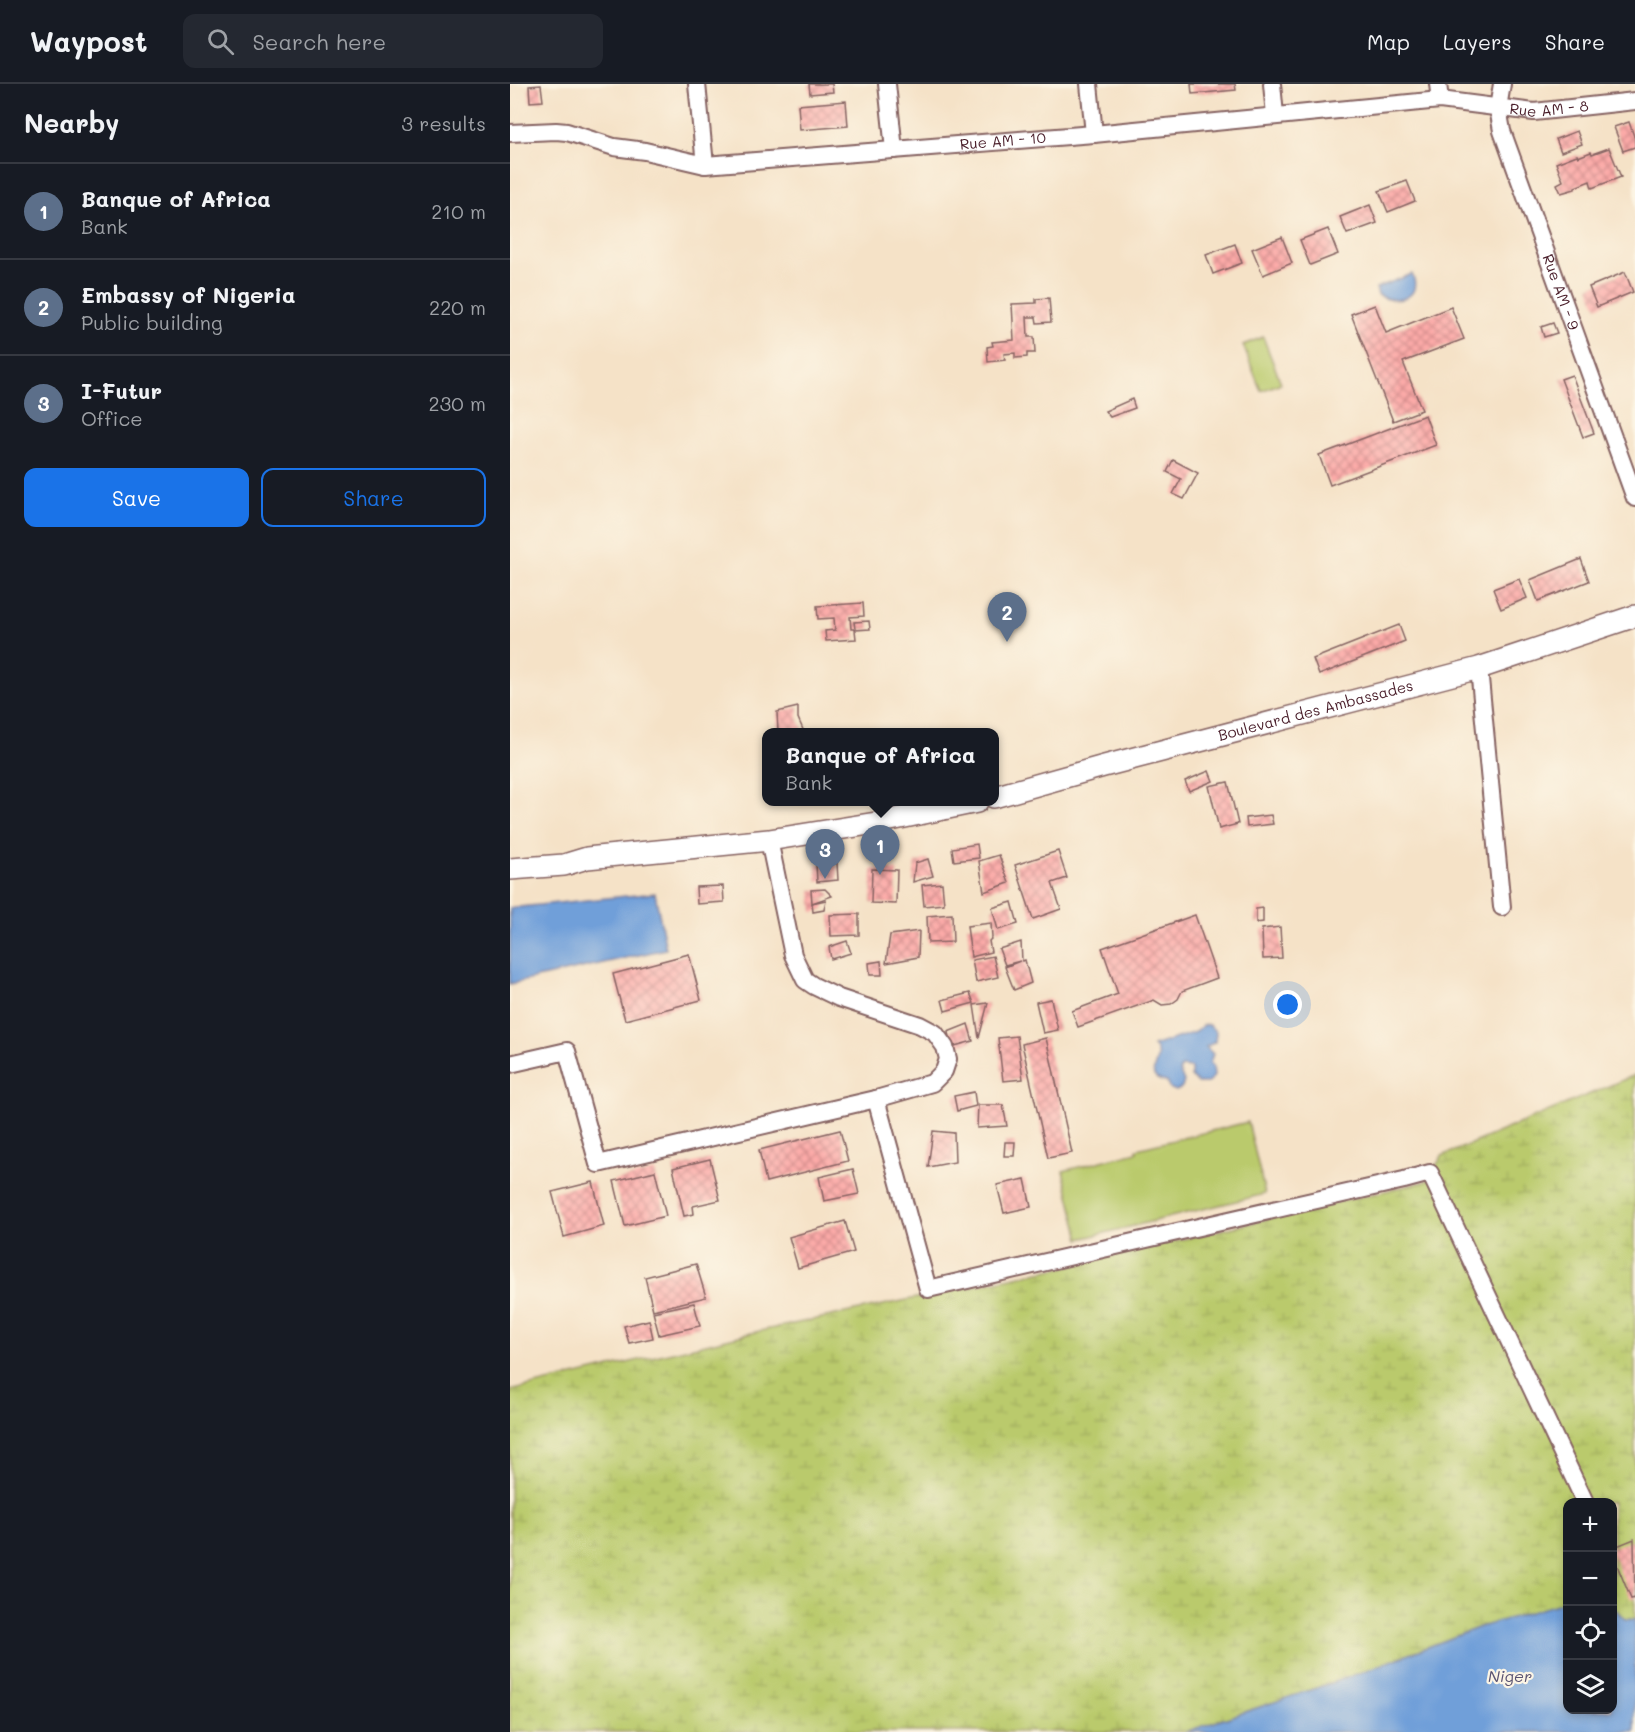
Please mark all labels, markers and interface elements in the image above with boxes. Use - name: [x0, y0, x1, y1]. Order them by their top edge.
- search box: [183, 14, 603, 68]
- text: Waypost: [30, 23, 147, 59]
- icon: search: [204, 25, 237, 58]
- text: Search here: [252, 27, 386, 56]
- text: Map: [1367, 28, 1410, 55]
- text: Layers: [1443, 28, 1512, 55]
- text: Share: [1545, 28, 1605, 55]
- street label: Rue AM - 8: [1508, 95, 1589, 121]
- text: Nearby: [24, 106, 119, 140]
- text: 3 results: [401, 110, 486, 136]
- street label: Rue AM - 10: [959, 127, 1046, 154]
- text: Banque of Africa: [81, 184, 271, 213]
- text: 1: [39, 198, 48, 224]
- text: 210 m: [431, 198, 486, 224]
- text: Bank: [81, 213, 128, 239]
- street label: Rue AM - 9: [1538, 251, 1584, 332]
- text: Embassy of Nigeria: [81, 280, 296, 309]
- text: 2: [38, 294, 49, 320]
- text: 220 m: [429, 294, 486, 320]
- text: Public building: [81, 309, 223, 335]
- text: I-Futur: [81, 376, 162, 405]
- text: 3: [38, 390, 50, 416]
- text: 230 m: [428, 390, 486, 416]
- text: Office: [81, 405, 143, 431]
- button: Save: [24, 468, 249, 527]
- button: Share: [261, 468, 486, 527]
- pin: 2: [988, 592, 1026, 642]
- street label: Boulevard des Ambassades: [1216, 675, 1415, 745]
- popup: [762, 728, 999, 806]
- text: Banque of Africa: [786, 740, 975, 769]
- text: Bank: [786, 769, 832, 795]
- pin: 1: [860, 826, 899, 875]
- pin: 3: [806, 830, 844, 879]
- your location: [1273, 990, 1302, 1019]
- map controls: [1563, 1498, 1617, 1714]
- button: +: [1563, 1498, 1617, 1552]
- button: −: [1563, 1552, 1617, 1606]
- button: locate: [1563, 1606, 1617, 1660]
- button: layers: [1563, 1660, 1617, 1714]
- water label: Niger: [1488, 1665, 1532, 1686]

